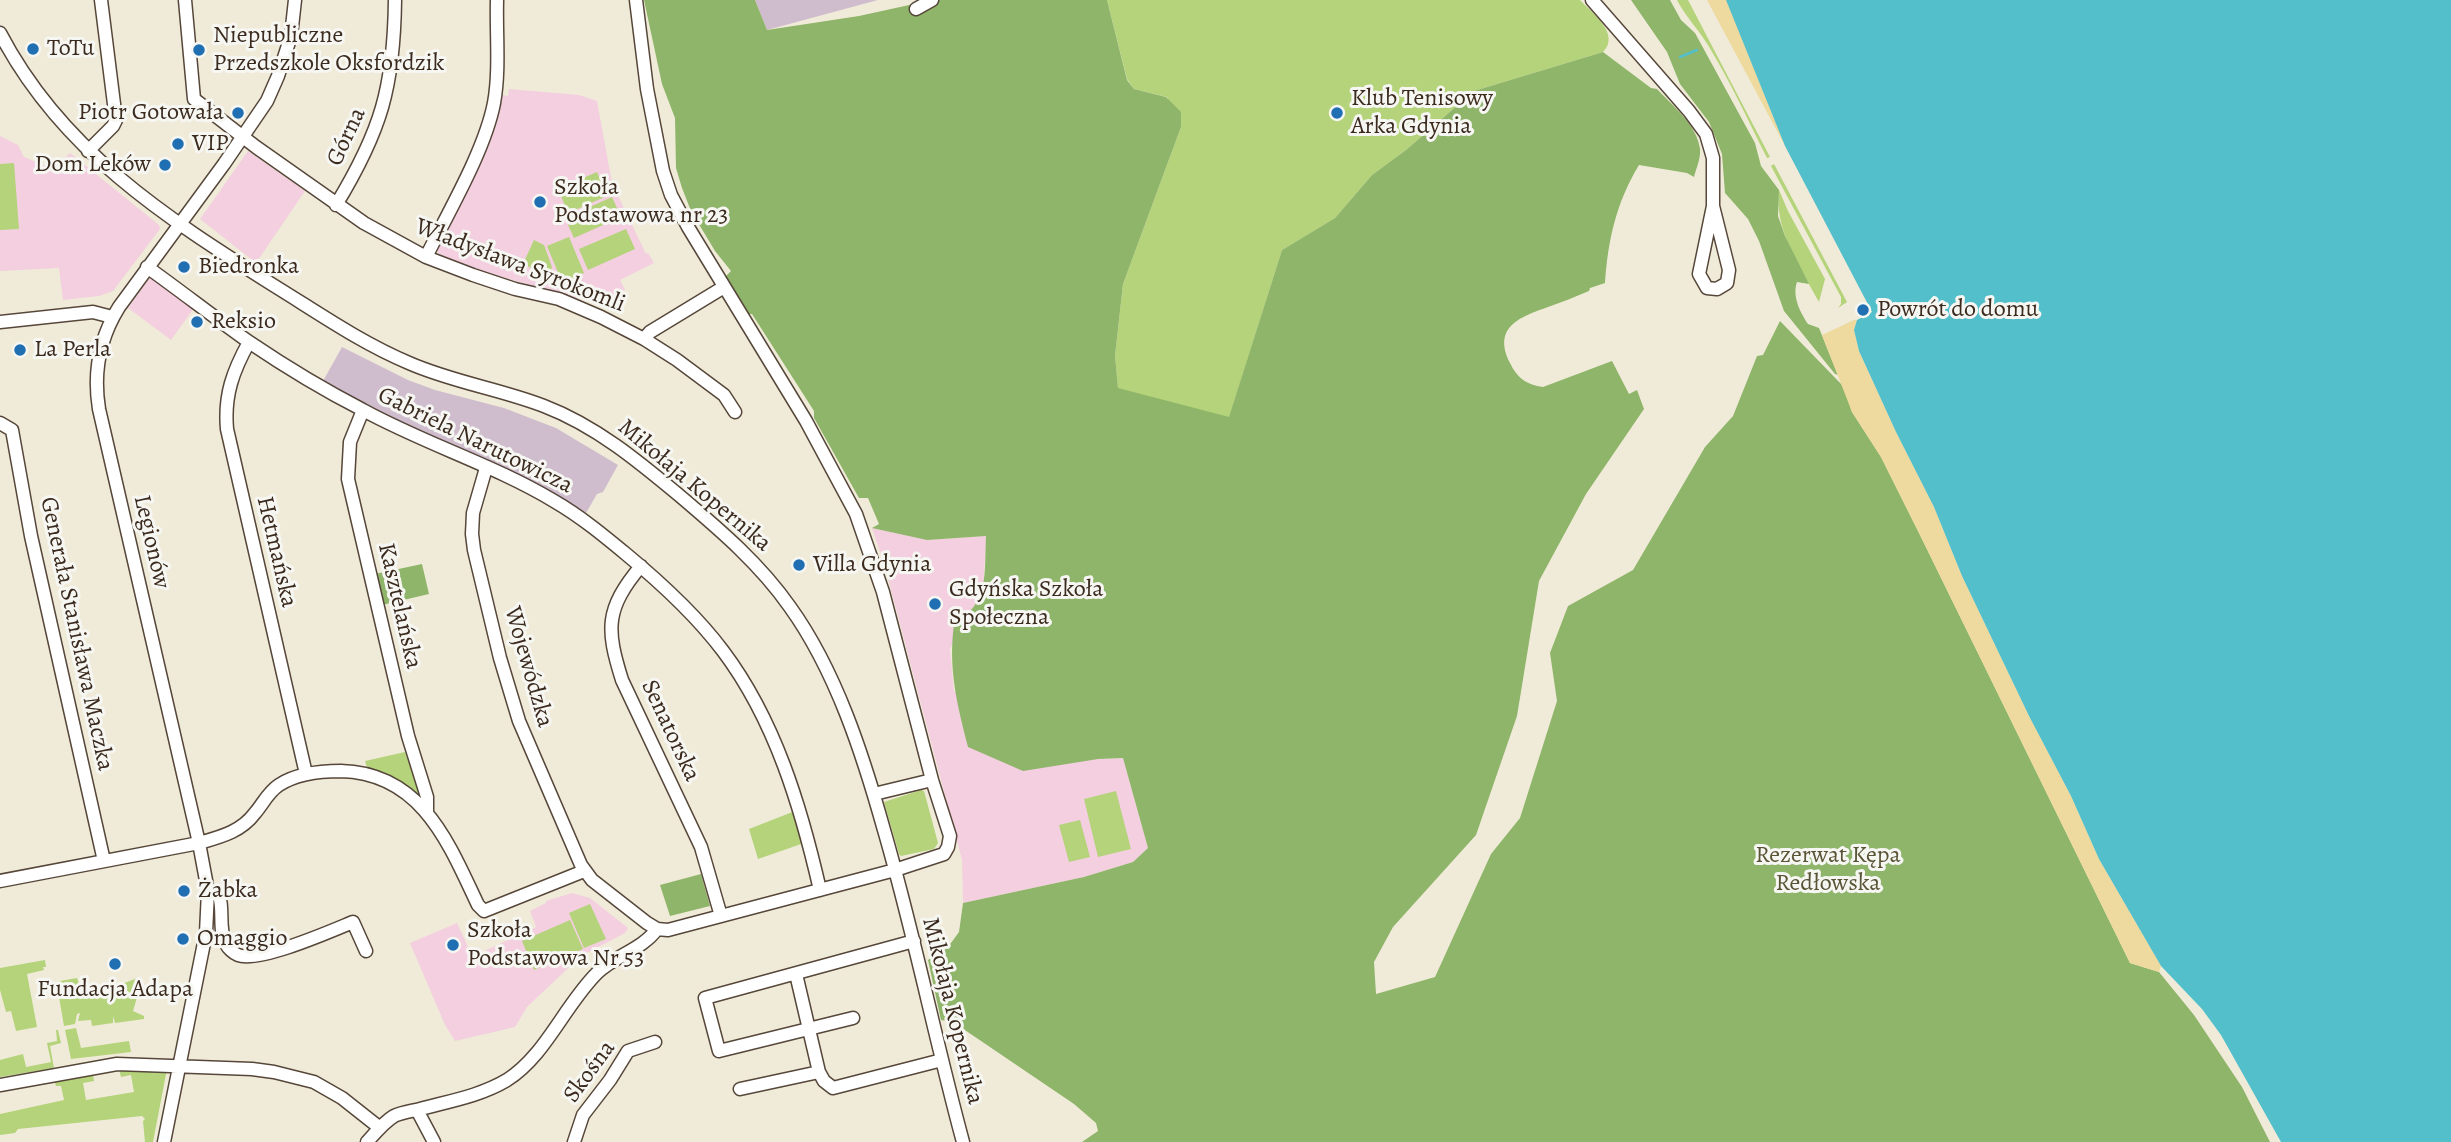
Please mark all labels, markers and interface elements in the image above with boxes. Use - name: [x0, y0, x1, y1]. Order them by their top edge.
- place label: Niepubliczne Przedszkole Oksfordzik: [213, 22, 445, 78]
- place label: ToTu: [47, 35, 95, 63]
- marker: ToTu: [25, 41, 41, 57]
- marker: Niepubliczne Przedszkole Oksfordzik: [191, 42, 207, 58]
- place label: Klub Tenisowy Arka Gdynia: [1351, 85, 1493, 141]
- place label: Piotr Gotowała: [78, 99, 224, 127]
- street label: Górna: [321, 103, 373, 171]
- marker: Piotr Gotowała: [230, 105, 246, 121]
- marker: Klub Tenisowy Arka Gdynia: [1329, 105, 1345, 121]
- place label: VIP: [192, 130, 229, 158]
- marker: VIP: [170, 136, 186, 152]
- place label: Dom Leków: [35, 151, 151, 179]
- marker: Dom Leków: [157, 157, 173, 173]
- place label: Szkoła Podstawowa nr 23: [554, 174, 728, 230]
- marker: Szkoła Podstawowa nr 23: [532, 194, 548, 210]
- street label: Władysława Syrokomli: [411, 213, 629, 319]
- place label: Biedronka: [198, 253, 299, 281]
- marker: Biedronka: [176, 259, 192, 275]
- place label: Powrót do domu: [1877, 296, 2039, 324]
- marker: Powrót do domu: [1855, 302, 1871, 318]
- place label: Reksio: [211, 308, 276, 336]
- marker: Reksio: [189, 314, 205, 330]
- place label: La Perla: [34, 336, 111, 364]
- marker: La Perla: [12, 342, 28, 358]
- street label: Gabriela Narutowicza: [373, 381, 577, 501]
- street label: Mikołaja Kopernika: [611, 413, 777, 559]
- street label: Legionów: [126, 492, 176, 592]
- street label: Hetmańska: [249, 494, 303, 610]
- street label: Generała Stanisława Maczka: [33, 495, 119, 773]
- street label: Kasztelańska: [371, 540, 427, 672]
- place label: Villa Gdynia: [813, 551, 931, 579]
- marker: Villa Gdynia: [791, 557, 807, 573]
- place label: Gdyńska Szkoła Społeczna: [949, 576, 1103, 632]
- marker: Gdyńska Szkoła Społeczna: [927, 596, 943, 612]
- street label: Wojewódzka: [497, 603, 559, 731]
- street label: Senatorska: [634, 676, 706, 786]
- park label: Rezerwat Kępa Redłowska: [1755, 842, 1901, 898]
- place label: Żabka: [198, 877, 258, 905]
- marker: Żabka: [176, 883, 192, 899]
- street label: Mikołaja Kopernika: [915, 915, 989, 1107]
- place label: Szkoła Podstawowa Nr 53: [467, 917, 644, 973]
- place label: Omaggio: [197, 925, 288, 953]
- marker: Omaggio: [175, 931, 191, 947]
- marker: Szkoła Podstawowa Nr 53: [445, 937, 461, 953]
- marker: Fundacja Adapa: [107, 956, 123, 972]
- place label: Fundacja Adapa: [37, 976, 193, 1004]
- street label: Skośna: [558, 1035, 622, 1109]

